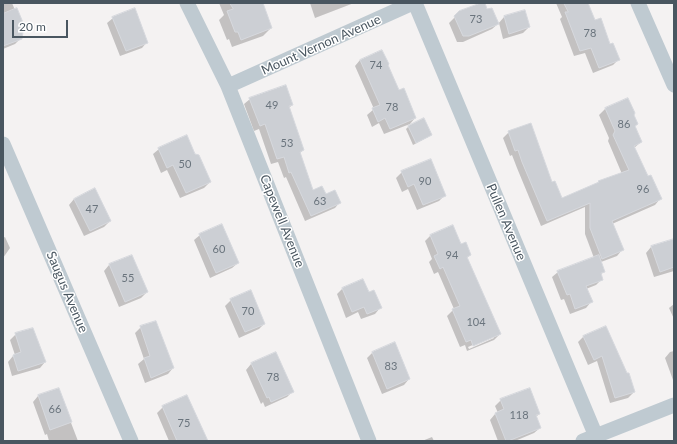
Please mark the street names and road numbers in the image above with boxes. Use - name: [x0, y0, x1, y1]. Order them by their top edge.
- street label: Mount Vernon Avenue: [259, 12, 383, 78]
- street label: Capewell Avenue: [256, 172, 308, 270]
- street label: Pullen Avenue: [483, 181, 529, 263]
- street label: Saugus Avenue: [43, 249, 91, 335]

